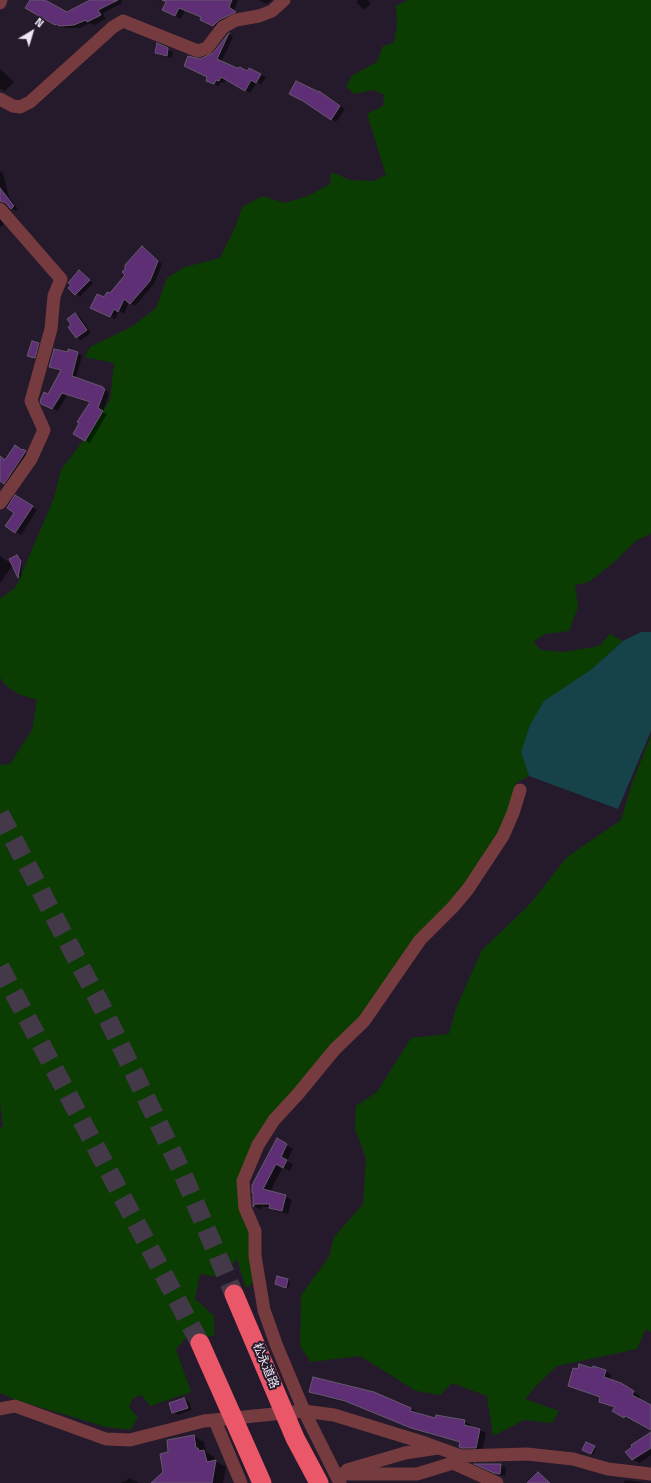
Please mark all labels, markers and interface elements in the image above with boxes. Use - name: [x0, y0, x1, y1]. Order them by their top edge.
- north arrow: [12, 12, 52, 52]
- text: N: [31, 14, 47, 31]
- street label: 松永道路: [249, 1341, 281, 1391]

